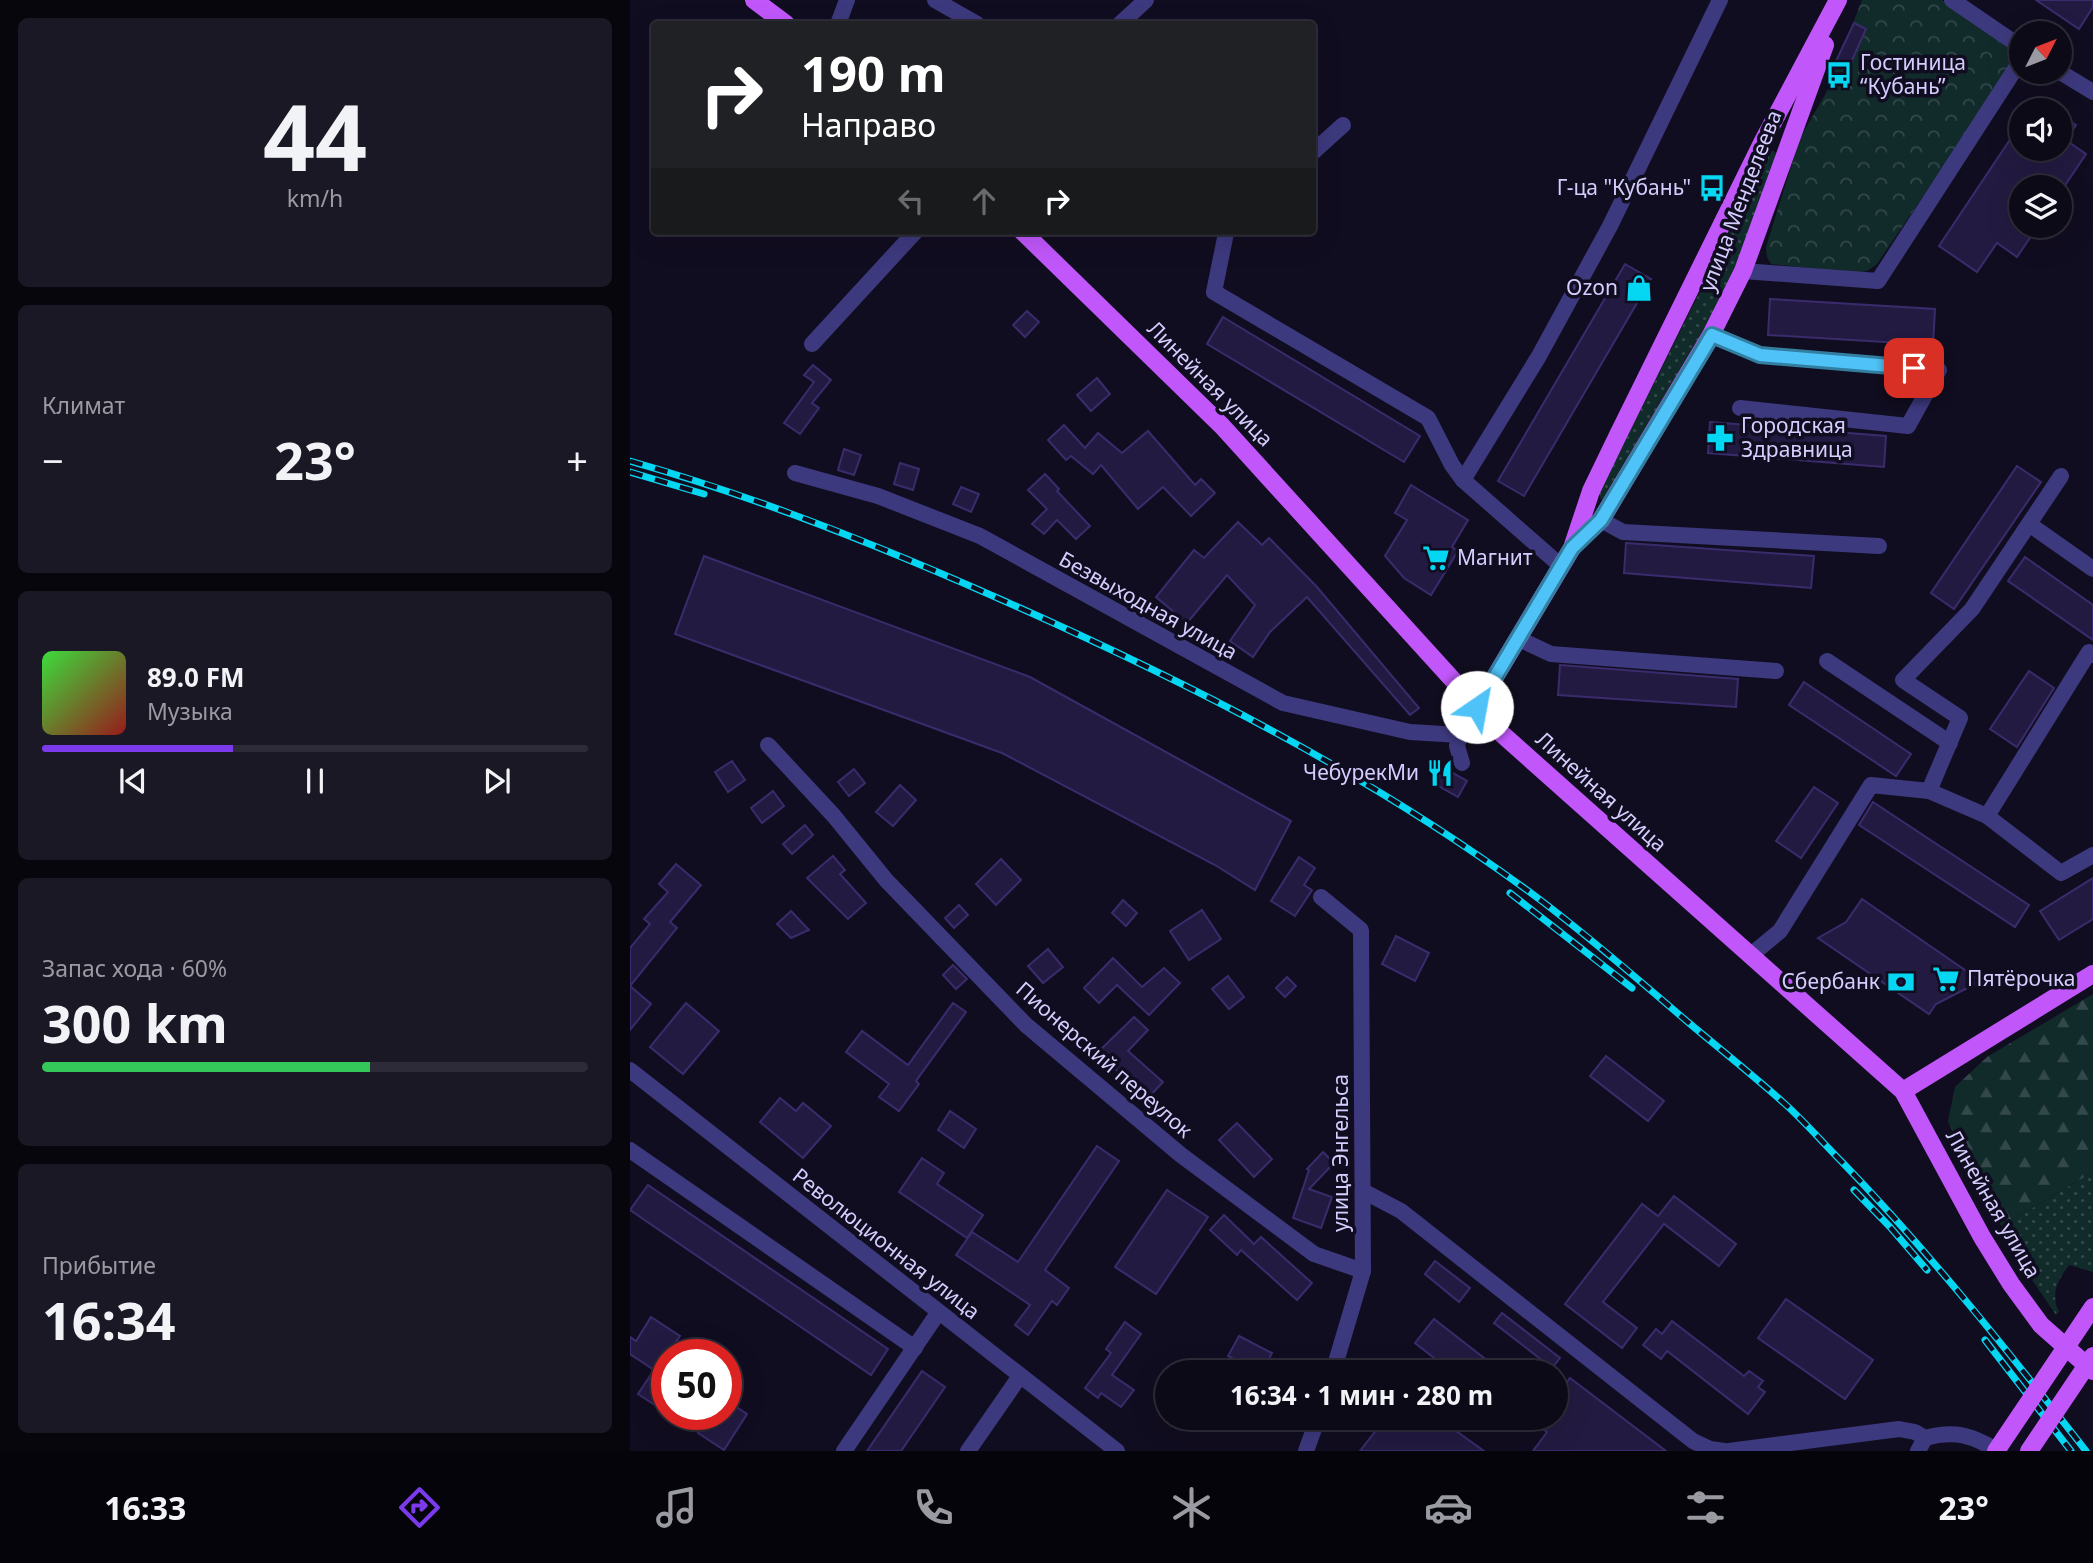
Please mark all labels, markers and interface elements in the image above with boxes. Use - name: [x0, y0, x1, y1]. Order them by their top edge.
- north arrow: [2009, 21, 2072, 84]
- map controls: [2009, 21, 2072, 238]
- text: 190 m: [801, 40, 946, 106]
- place label: Гостиница “Кубань”: [1860, 48, 1966, 100]
- icon: right: [686, 49, 777, 140]
- bus stop icon: Гостиница “Кубань”: [1824, 60, 1854, 90]
- text: 44: [263, 74, 367, 198]
- button: sound: [2009, 98, 2072, 161]
- text: Направо: [801, 103, 936, 146]
- street label: улица Менделеева: [1693, 106, 1788, 295]
- place label: Г-ца "Кубань": [1557, 173, 1691, 201]
- bus stop icon: Г-ца "Кубань": [1697, 173, 1727, 203]
- button: layers: [2009, 175, 2072, 238]
- text: km/h: [287, 182, 343, 214]
- icon: left: [892, 182, 930, 220]
- icon: ahead: [965, 182, 1003, 220]
- icon: right: [1038, 182, 1076, 220]
- place label: Ozon: [1566, 273, 1618, 301]
- shop icon: Ozon: [1624, 273, 1654, 303]
- street label: Линейная улица: [1142, 314, 1280, 452]
- pin: [1884, 338, 1944, 398]
- icon: arrive: [1895, 349, 1933, 387]
- text: Климат: [42, 389, 125, 421]
- place label: Городская Здравница: [1741, 411, 1853, 463]
- pharmacy icon: Городская Здравница: [1705, 423, 1735, 453]
- text: 23°: [274, 424, 356, 495]
- text: −: [42, 434, 64, 486]
- text: +: [566, 434, 588, 486]
- supermarket icon: Магнит: [1421, 543, 1451, 573]
- place label: Магнит: [1457, 543, 1533, 571]
- street label: Безвыходная улица: [1054, 545, 1243, 666]
- text: 89.0 FM: [147, 659, 244, 695]
- position arrow: [1440, 670, 1514, 744]
- text: Музыка: [147, 695, 233, 727]
- street label: Линейная улица: [1530, 725, 1673, 857]
- place label: ЧебурекМи: [1303, 758, 1419, 786]
- restaurant icon: ЧебурекМи: [1425, 758, 1455, 788]
- icon: previous: [114, 762, 152, 800]
- icon: pause: [296, 762, 334, 800]
- icon: next: [478, 762, 516, 800]
- text: Запас хода · 60%: [42, 952, 227, 984]
- supermarket icon: Пятёрочка: [1931, 964, 1961, 994]
- place label: Пятёрочка: [1967, 964, 2075, 992]
- place label: Сбербанк: [1781, 967, 1880, 995]
- bank icon: Сбербанк: [1886, 967, 1916, 997]
- street label: Пионерский переулок: [1011, 975, 1199, 1144]
- text: 300 km: [42, 987, 228, 1058]
- street label: улица Энгельса: [1326, 1074, 1354, 1232]
- street label: Линейная улица: [1940, 1124, 2048, 1283]
- street label: Революционная улица: [787, 1161, 986, 1325]
- text: Прибытие: [42, 1249, 156, 1281]
- text: 16:34: [42, 1284, 176, 1355]
- speed limit sign: 50: [651, 1339, 742, 1430]
- text: 16:34 · 1 мин · 280 m: [1230, 1377, 1493, 1413]
- icon: directions: [395, 1483, 444, 1532]
- icon: music: [652, 1483, 701, 1532]
- icon: phone: [909, 1483, 958, 1532]
- icon: climate: [1167, 1483, 1216, 1532]
- icon: car: [1424, 1483, 1473, 1532]
- icon: filters: [1681, 1483, 1730, 1532]
- text: 16:33: [104, 1486, 186, 1529]
- text: 23°: [1939, 1486, 1989, 1529]

